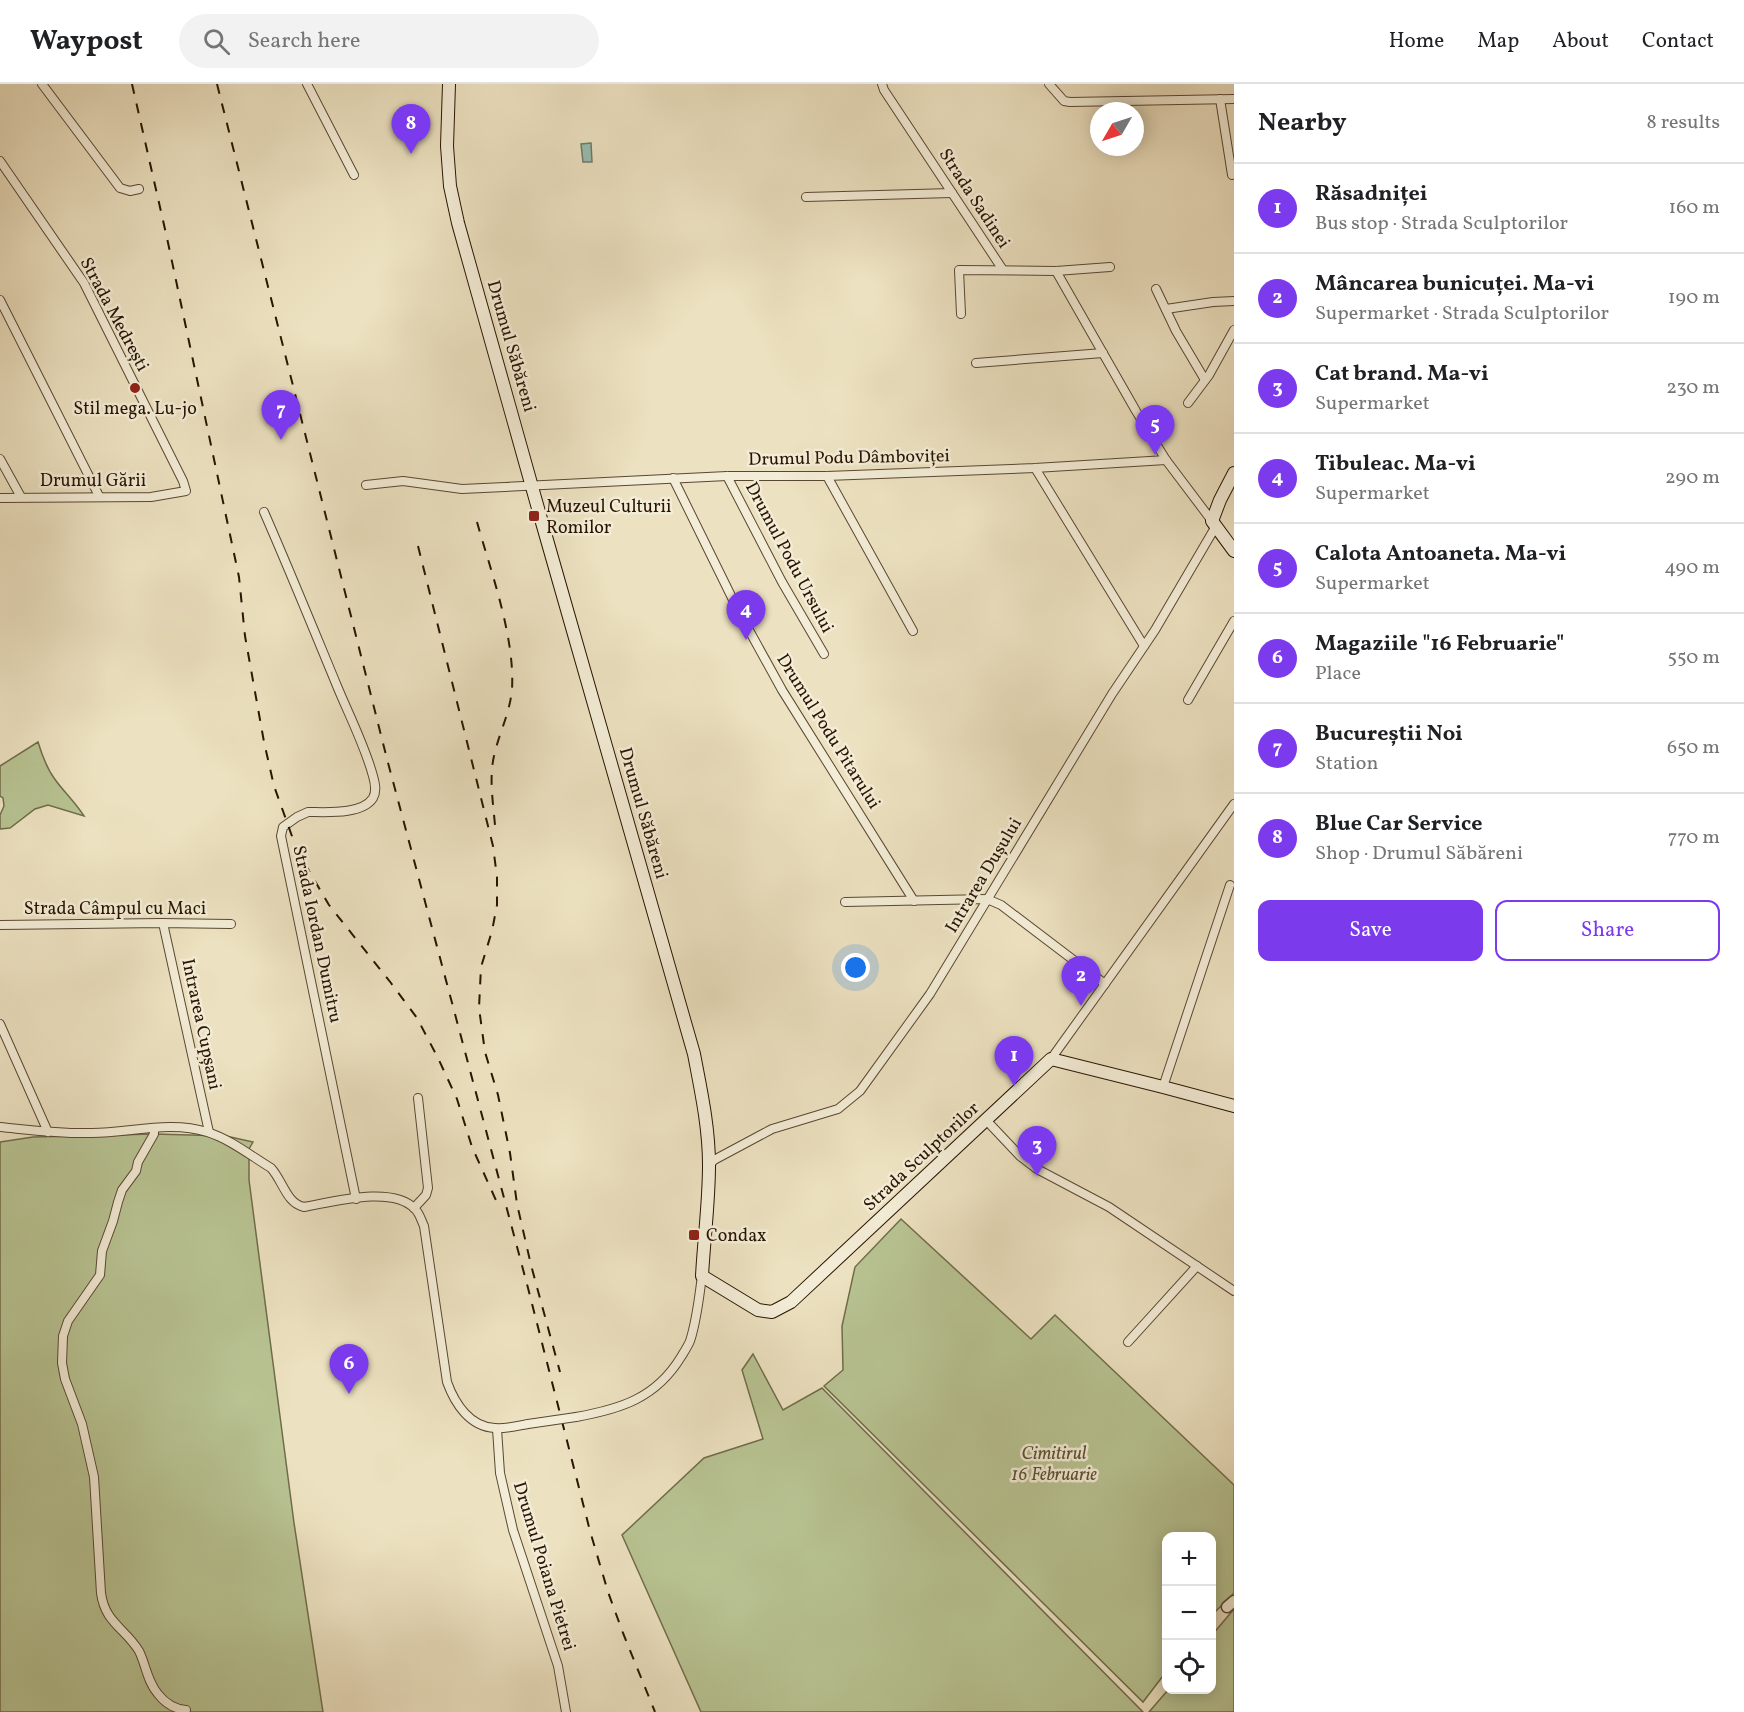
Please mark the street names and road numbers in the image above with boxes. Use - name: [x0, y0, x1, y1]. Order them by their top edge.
- street label: Strada Sadinei: [932, 144, 1015, 254]
- street label: Strada Medrești: [73, 253, 154, 376]
- street label: Drumul Săbăreni: [480, 278, 541, 415]
- street label: Drumul Podu Dâmboviței: [748, 444, 950, 473]
- street label: Drumul Gării: [40, 469, 146, 494]
- street label: Drumul Podu Ursului: [738, 478, 839, 638]
- street label: Drumul Podu Pitarului: [770, 649, 886, 814]
- street label: Drumul Săbăreni: [612, 745, 673, 882]
- street label: Intrarea Dușului: [940, 813, 1029, 938]
- street label: Strada Iordan Dumitru: [285, 843, 348, 1025]
- street label: Strada Câmpul cu Maci: [24, 897, 206, 922]
- street label: Intrarea Cupșani: [174, 956, 227, 1092]
- street label: Strada Sculptorilor: [858, 1096, 986, 1218]
- street label: Drumul Poiana Pietrei: [506, 1479, 581, 1654]

